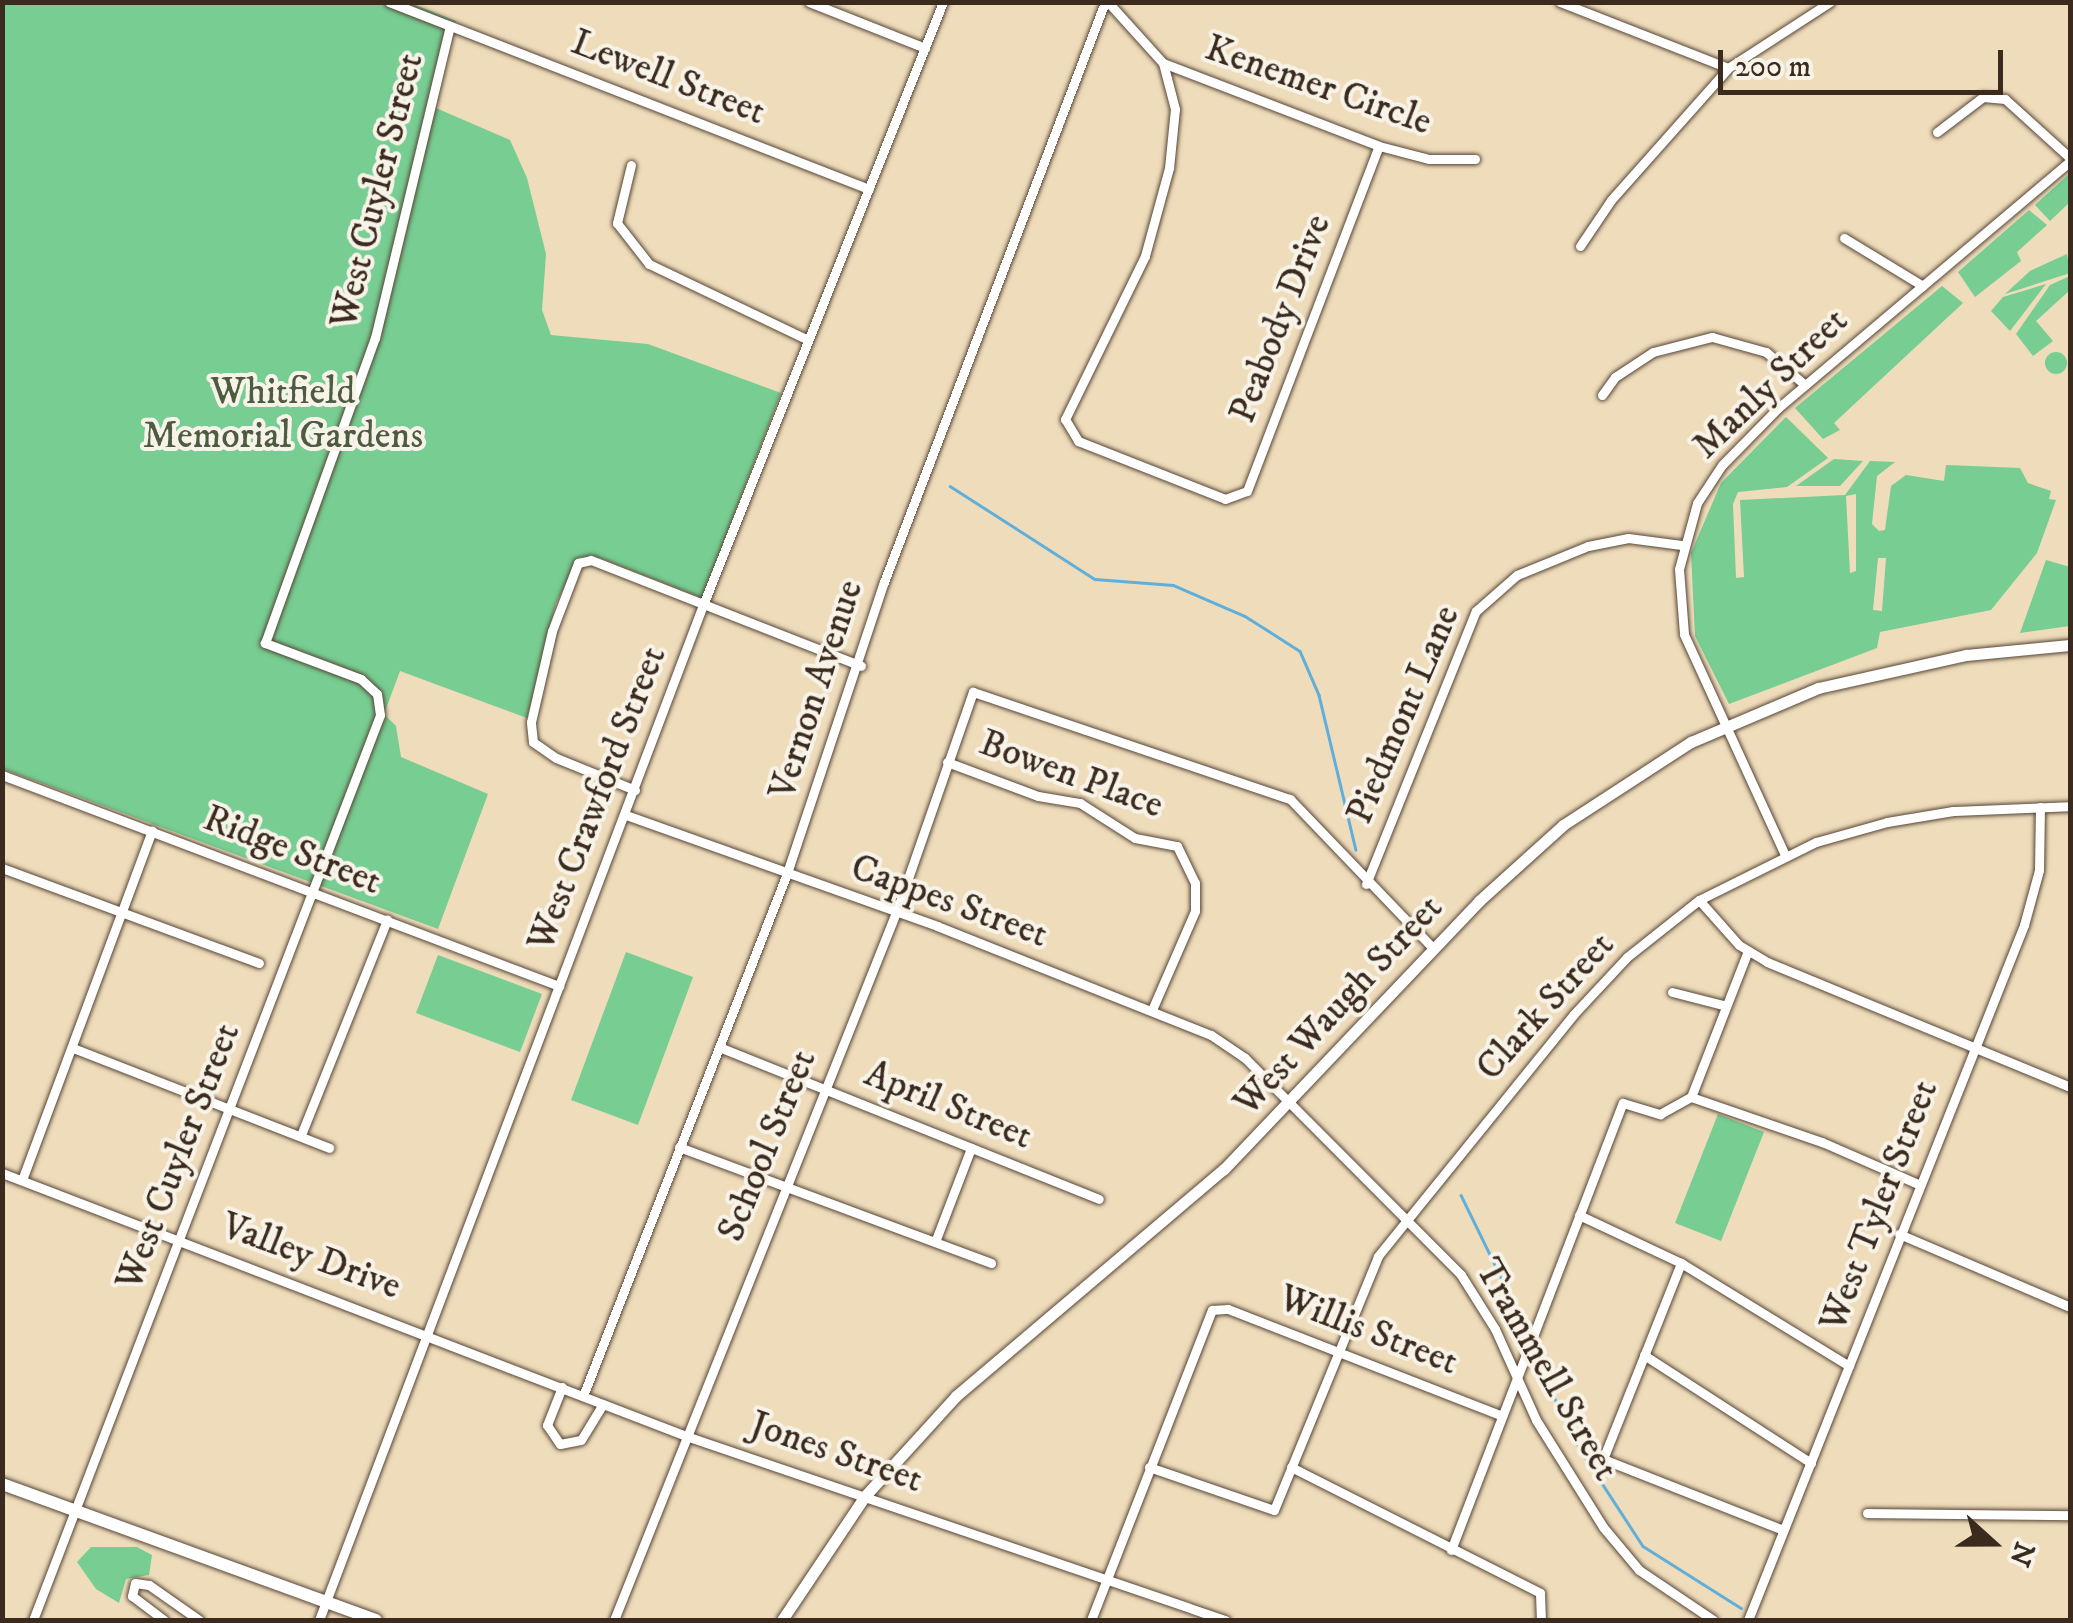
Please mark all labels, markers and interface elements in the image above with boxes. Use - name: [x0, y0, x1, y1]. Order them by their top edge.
- street label: Lewell Street: [565, 20, 771, 136]
- street label: Kenemer Circle: [1199, 26, 1437, 146]
- scale bar: [1723, 30, 2008, 92]
- street label: West Cuyler Street: [322, 49, 434, 333]
- text: 200 m: [1735, 49, 1811, 86]
- street label: Peabody Drive: [1220, 209, 1342, 429]
- street label: Manly Street: [1684, 299, 1858, 469]
- park label: Whitfield Memorial Gardens: [143, 370, 423, 459]
- street label: Vernon Avenue: [760, 575, 874, 805]
- street label: Piedmont Lane: [1338, 599, 1470, 831]
- street label: West Crawford Street: [519, 640, 677, 958]
- street label: Bowen Place: [973, 721, 1169, 829]
- street label: Ridge Street: [197, 796, 387, 906]
- street label: Cappes Street: [844, 845, 1054, 959]
- street label: West Waugh Street: [1225, 886, 1453, 1126]
- street label: Clark Street: [1468, 924, 1624, 1090]
- street label: West Cuyler Street: [107, 1017, 251, 1297]
- street label: School Street: [709, 1044, 827, 1248]
- street label: April Street: [858, 1052, 1038, 1160]
- street label: West Tyler Street: [1811, 1074, 1949, 1338]
- street label: Valley Drive: [215, 1204, 407, 1310]
- street label: Trammell Street: [1464, 1251, 1628, 1489]
- street label: Willis Street: [1272, 1276, 1464, 1386]
- street label: Jones Street: [744, 1402, 928, 1504]
- north arrow: [1943, 1493, 2043, 1593]
- text: N: [2001, 1537, 2042, 1571]

